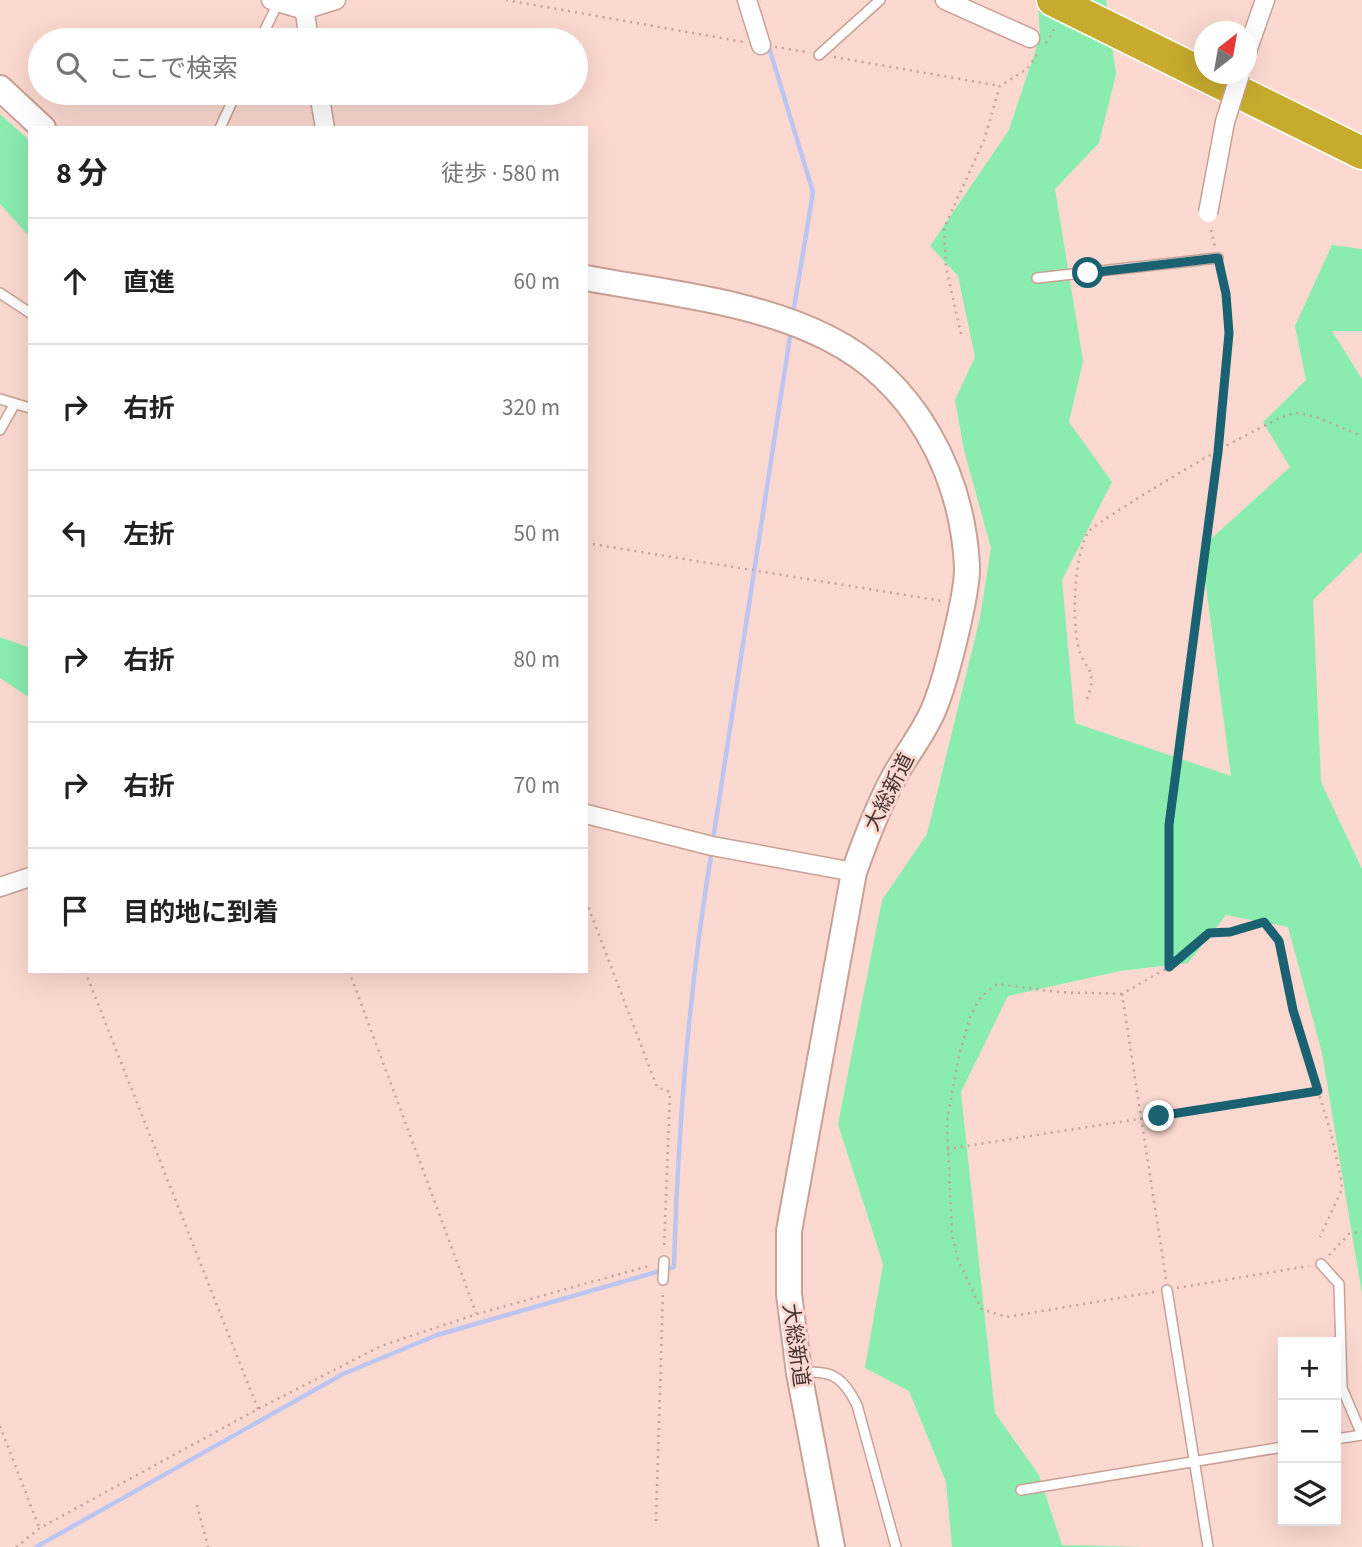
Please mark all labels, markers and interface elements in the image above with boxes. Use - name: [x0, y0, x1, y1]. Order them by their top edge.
- north arrow: [1194, 21, 1257, 84]
- search box: [28, 28, 588, 105]
- icon: search: [52, 48, 90, 86]
- text: ここで検索: [108, 50, 238, 87]
- text: 8 分: [56, 152, 108, 195]
- text: 徒歩 · 580 m: [441, 157, 560, 190]
- route start: [1072, 257, 1103, 288]
- icon: ahead: [56, 262, 94, 300]
- text: 直進: [123, 264, 175, 301]
- text: 60 m: [513, 265, 560, 298]
- icon: right: [56, 388, 94, 426]
- text: 右折: [123, 390, 175, 427]
- text: 320 m: [502, 391, 560, 424]
- icon: left: [56, 514, 94, 552]
- text: 左折: [123, 516, 175, 553]
- text: 50 m: [513, 517, 560, 550]
- icon: right: [56, 640, 94, 678]
- text: 右折: [123, 642, 175, 679]
- text: 80 m: [513, 643, 560, 676]
- street label: 大総新道: [857, 748, 921, 836]
- icon: right: [56, 766, 94, 804]
- text: 右折: [123, 768, 175, 805]
- text: 70 m: [513, 769, 560, 802]
- icon: arrive: [56, 892, 94, 930]
- text: 目的地に到着: [123, 894, 279, 931]
- route end: [1143, 1100, 1174, 1131]
- street label: 大総新道: [775, 1301, 817, 1389]
- map controls: [1278, 1337, 1341, 1526]
- button: +: [1278, 1337, 1341, 1400]
- button: −: [1278, 1400, 1341, 1463]
- button: layers: [1278, 1463, 1341, 1526]

